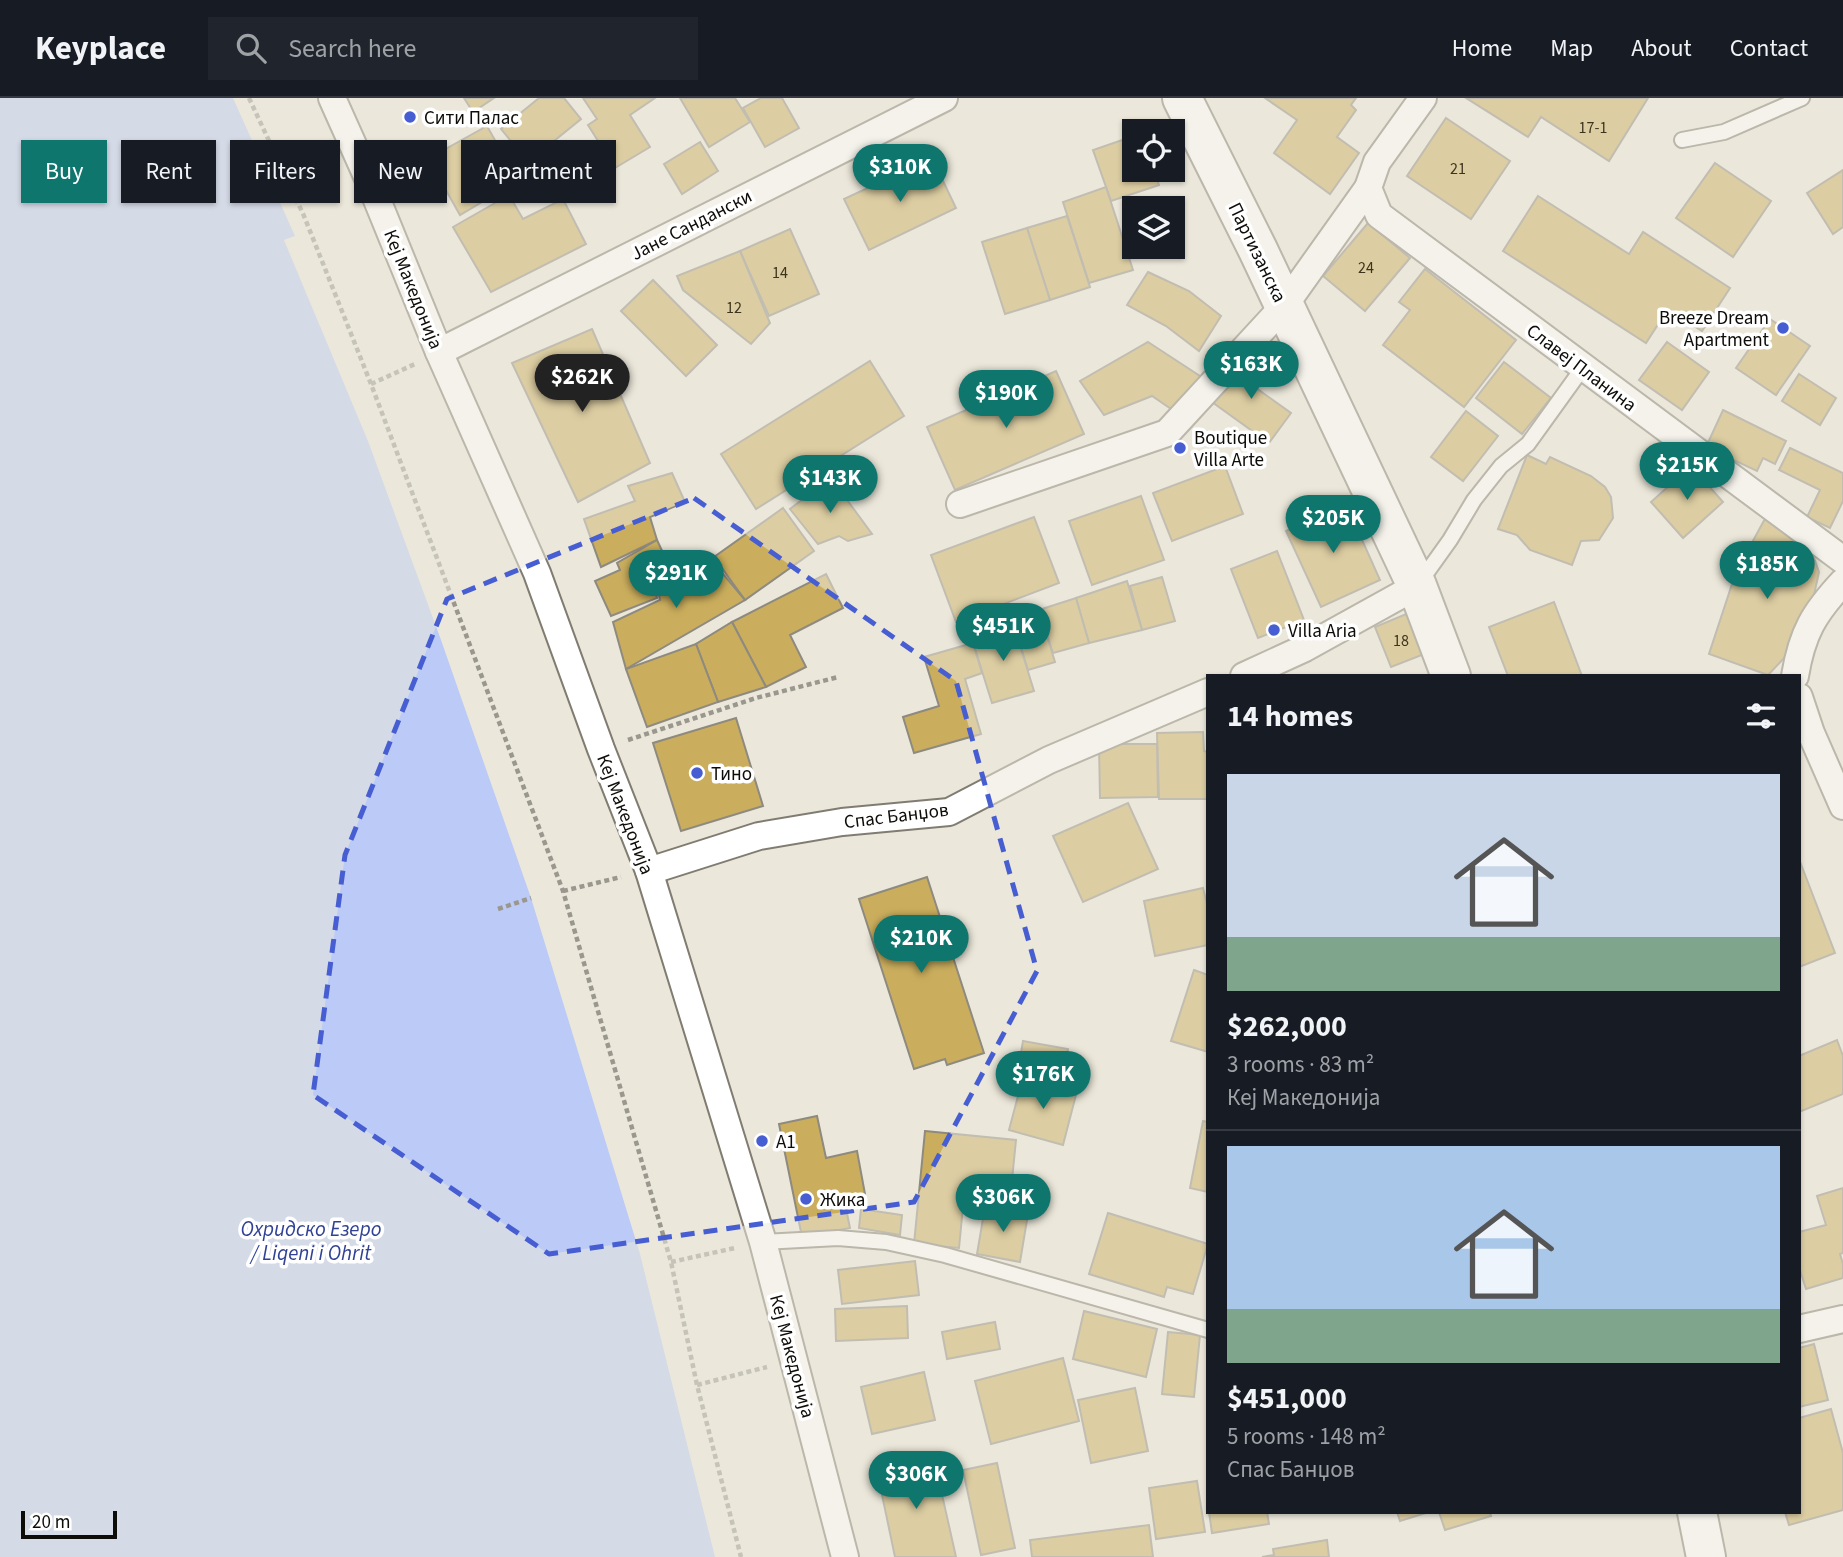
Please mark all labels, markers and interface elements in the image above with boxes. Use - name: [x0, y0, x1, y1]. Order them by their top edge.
- search box: [208, 17, 698, 80]
- text: Keyplace: [35, 25, 166, 72]
- icon: search: [232, 29, 270, 67]
- text: Search here: [288, 30, 416, 67]
- text: Home: [1452, 31, 1512, 66]
- text: Map: [1550, 31, 1593, 66]
- text: About: [1631, 31, 1692, 66]
- text: Contact: [1730, 31, 1808, 66]
- place label: Сити Палас: [424, 105, 519, 132]
- marker: Сити Палас: [402, 109, 418, 125]
- house number: 17-1: [1579, 117, 1607, 139]
- map controls: [1122, 119, 1185, 259]
- button: locate: [1122, 119, 1185, 182]
- chip: Buy: [21, 140, 107, 203]
- chip: Rent: [121, 140, 216, 203]
- chip: Filters: [230, 140, 340, 203]
- chip: New: [354, 140, 447, 203]
- chip: Apartment: [461, 140, 616, 203]
- pin: $310K: [851, 144, 949, 204]
- text: $310K: [869, 150, 931, 183]
- house number: 21: [1450, 158, 1466, 180]
- street label: Јане Сандански: [626, 183, 757, 268]
- button: layers: [1122, 196, 1185, 259]
- street label: Партизанска: [1221, 198, 1292, 307]
- street label: Кеј Македонија: [376, 226, 449, 353]
- house number: 24: [1358, 257, 1374, 279]
- house number: 14: [772, 262, 788, 284]
- house number: 12: [726, 297, 742, 319]
- place label: Breeze Dream Apartment: [1659, 305, 1770, 354]
- street label: Славеј Планина: [1520, 318, 1642, 419]
- marker: Breeze Dream Apartment: [1775, 320, 1791, 336]
- pin: $163K: [1202, 342, 1300, 401]
- text: $163K: [1220, 347, 1282, 380]
- pin: $262K: [533, 354, 631, 414]
- text: $262K: [551, 360, 613, 393]
- pin: $190K: [957, 370, 1055, 430]
- text: $190K: [975, 376, 1037, 409]
- place label: Boutique Villa Arte: [1194, 425, 1267, 474]
- marker: Boutique Villa Arte: [1172, 440, 1188, 456]
- pin: $215K: [1638, 442, 1736, 502]
- text: $215K: [1656, 448, 1718, 481]
- pin: $143K: [781, 456, 879, 515]
- text: $143K: [799, 461, 861, 494]
- pin: $205K: [1284, 496, 1382, 555]
- text: $205K: [1302, 501, 1364, 534]
- pin: $185K: [1718, 542, 1816, 601]
- text: $185K: [1736, 547, 1798, 580]
- pin: $291K: [627, 550, 725, 610]
- text: $291K: [645, 556, 707, 589]
- pin: $451K: [954, 603, 1052, 663]
- text: $451K: [972, 609, 1034, 642]
- place label: Villa Aria: [1288, 618, 1357, 645]
- marker: Villa Aria: [1266, 622, 1282, 638]
- house number: 18: [1393, 630, 1409, 652]
- text: 14 homes: [1227, 695, 1353, 738]
- icon: filters: [1742, 697, 1780, 735]
- street label: Кеј Македонија: [589, 751, 660, 879]
- place label: Тино: [711, 761, 752, 788]
- marker: Тино: [689, 765, 705, 781]
- street label: Спас Банџов: [842, 797, 950, 836]
- icon: home: [1441, 819, 1567, 945]
- pin: $210K: [872, 916, 970, 975]
- text: $210K: [890, 921, 952, 954]
- text: $262,000: [1227, 1005, 1347, 1048]
- text: 3 rooms · 83 m²: [1227, 1048, 1374, 1081]
- pin: $176K: [994, 1052, 1092, 1111]
- text: $176K: [1012, 1057, 1074, 1090]
- text: Кеј Македонија: [1227, 1081, 1380, 1114]
- place label: A1: [776, 1129, 796, 1156]
- marker: A1: [754, 1133, 770, 1149]
- pin: $306K: [954, 1174, 1052, 1234]
- text: $306K: [972, 1180, 1034, 1213]
- place label: Жика: [820, 1187, 865, 1214]
- marker: Жика: [798, 1191, 814, 1207]
- icon: home: [1441, 1191, 1567, 1317]
- water label: Охридско Езеро / Liqeni i Ohrit: [241, 1214, 381, 1268]
- street label: Кеј Македонија: [762, 1292, 821, 1421]
- text: $451,000: [1227, 1377, 1347, 1420]
- text: 5 rooms · 148 m²: [1227, 1420, 1386, 1453]
- pin: $306K: [867, 1452, 965, 1511]
- text: Спас Банџов: [1227, 1453, 1354, 1486]
- text: $306K: [885, 1457, 947, 1490]
- scale bar: [21, 1508, 117, 1540]
- text: 20 m: [32, 1509, 70, 1536]

